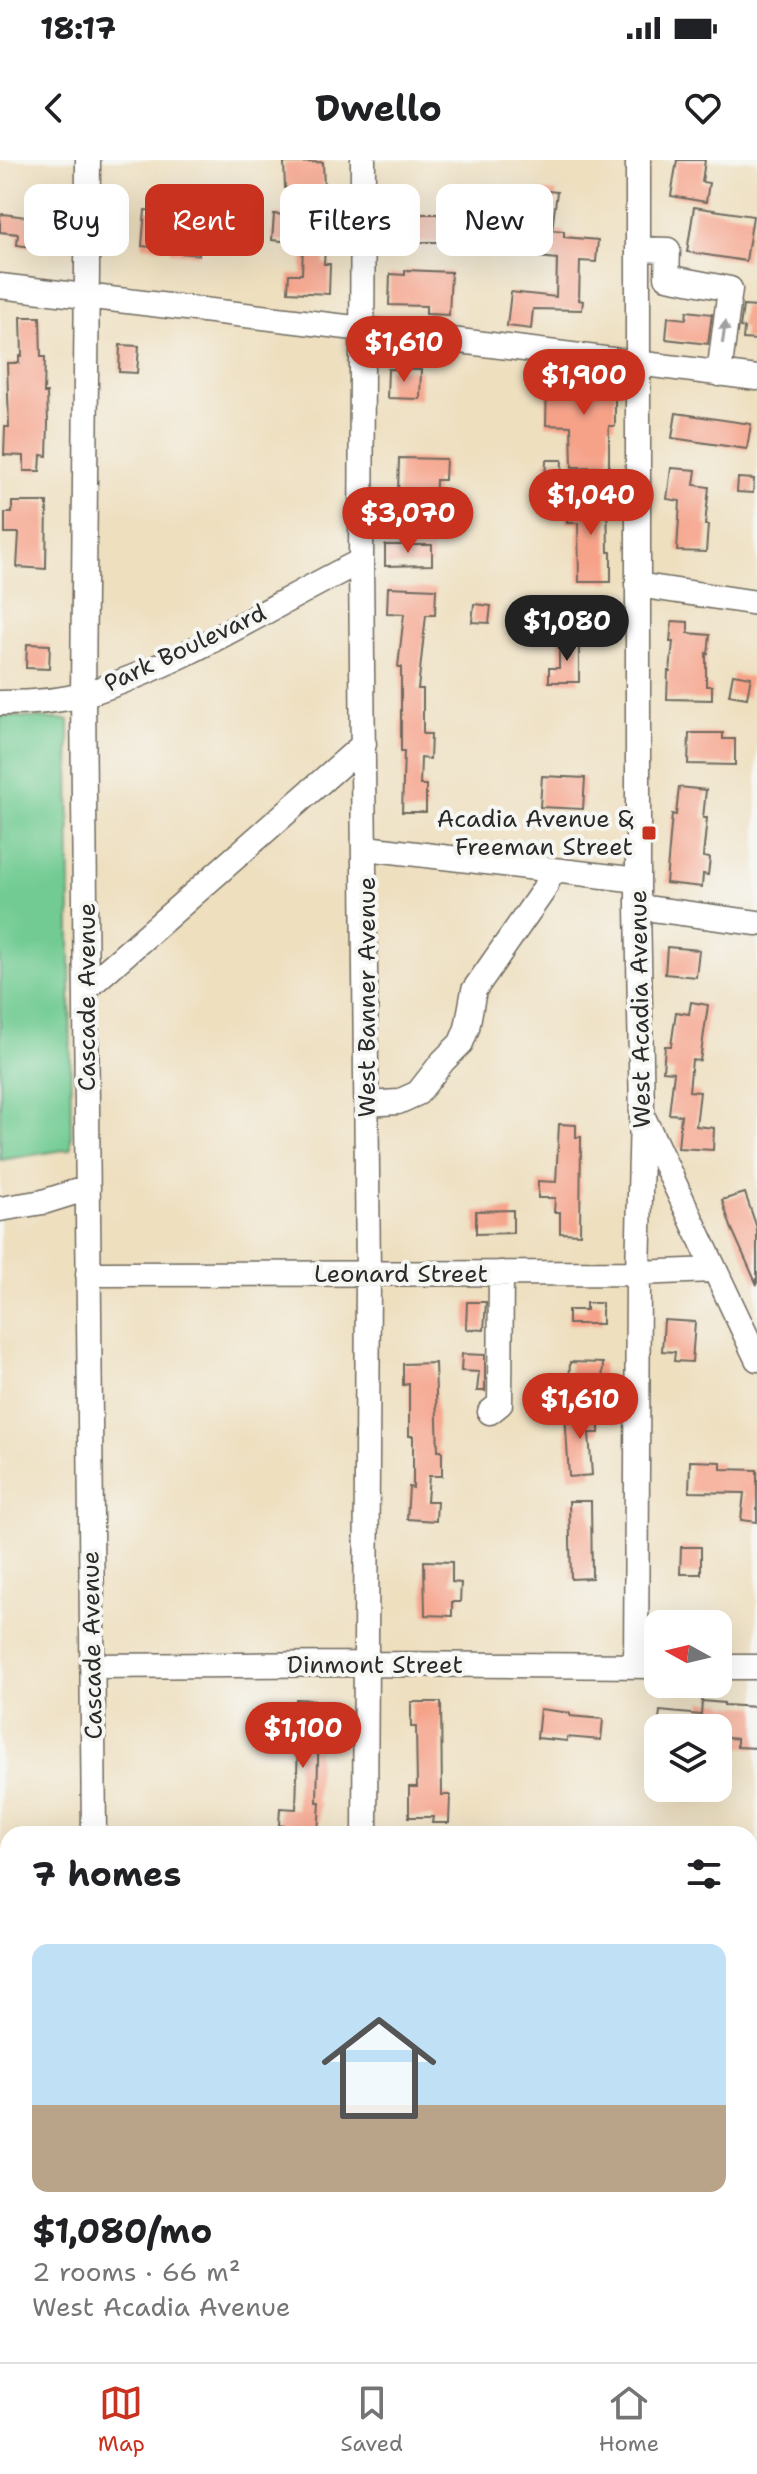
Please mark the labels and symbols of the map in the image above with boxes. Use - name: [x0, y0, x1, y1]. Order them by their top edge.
- pin: $1,610: [339, 316, 469, 384]
- one-way arrow: [718, 319, 731, 344]
- pin: $1,900: [519, 349, 649, 417]
- pin: $1,040: [526, 469, 656, 537]
- pin: $3,070: [343, 487, 473, 555]
- pin: $1,080: [502, 595, 632, 663]
- street label: Park Boulevard: [99, 597, 271, 699]
- place label: Acadia Avenue & Freeman Street: [437, 803, 634, 863]
- marker: Acadia Avenue & Freeman Street: [640, 824, 658, 842]
- street label: West Banner Avenue: [351, 877, 383, 1117]
- street label: West Acadia Avenue: [622, 889, 658, 1129]
- street label: Cascade Avenue: [71, 903, 103, 1091]
- street label: Leonard Street: [314, 1258, 488, 1290]
- pin: $1,610: [515, 1373, 645, 1441]
- street label: Cascade Avenue: [74, 1550, 110, 1740]
- north arrow: [644, 1610, 732, 1698]
- street label: Dinmont Street: [287, 1649, 463, 1681]
- pin: $1,100: [238, 1702, 368, 1770]

